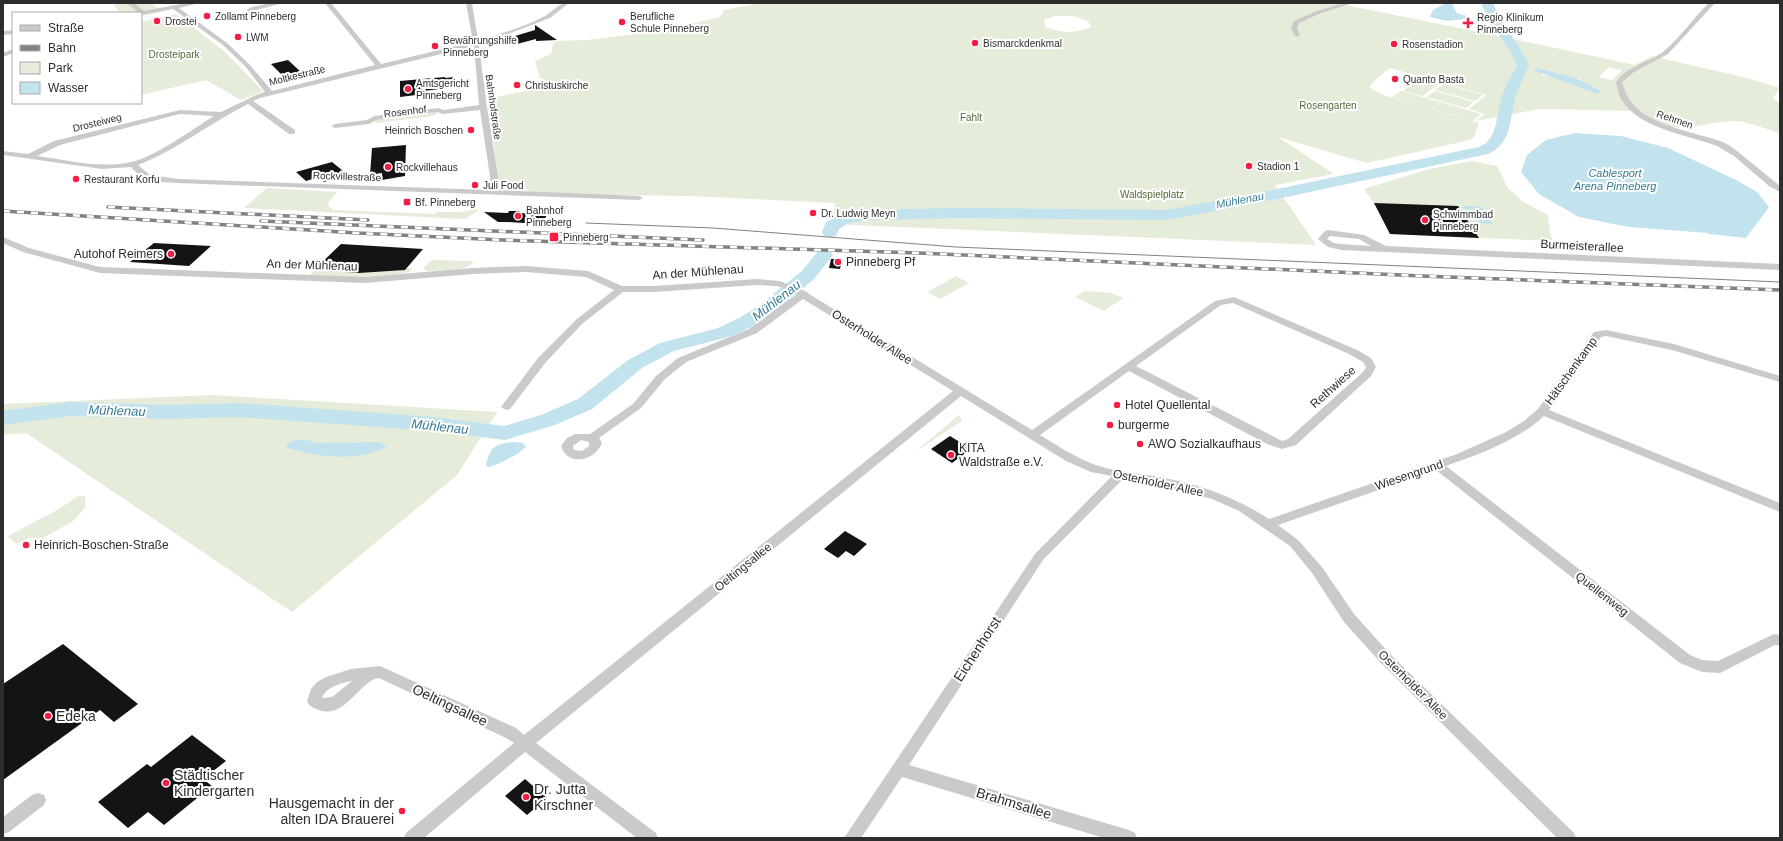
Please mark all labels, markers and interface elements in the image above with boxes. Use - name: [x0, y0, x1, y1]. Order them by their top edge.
- marker: Zollamt Pinneberg: [202, 11, 212, 21]
- place label: Zollamt Pinneberg: [215, 11, 296, 22]
- place label: Berufliche Schule Pinneberg: [630, 11, 709, 34]
- legend: [12, 12, 142, 104]
- place label: Regio Klinikum Pinneberg: [1477, 12, 1544, 35]
- marker: Drostei: [152, 16, 162, 26]
- place label: Drostei: [165, 16, 197, 27]
- marker: Berufliche Schule Pinneberg: [617, 17, 627, 27]
- marker: Regio Klinikum Pinneberg: [1462, 17, 1474, 29]
- text: Straße: [48, 21, 84, 35]
- marker: LWM: [233, 32, 243, 42]
- place label: LWM: [246, 32, 269, 43]
- place label: Bewährungshilfe Pinneberg: [443, 35, 517, 58]
- marker: Bismarckdenkmal: [970, 38, 980, 48]
- place label: Bismarckdenkmal: [983, 38, 1062, 49]
- marker: Rosenstadion: [1389, 39, 1399, 49]
- place label: Rosenstadion: [1402, 39, 1463, 50]
- text: Bahn: [48, 41, 76, 55]
- marker: Bewährungshilfe Pinneberg: [430, 41, 440, 51]
- park label: Drosteipark: [148, 49, 201, 60]
- text: Park: [48, 61, 74, 75]
- street label: Moltkestraße: [268, 63, 327, 88]
- street label: Bahnhofstraße: [483, 74, 504, 141]
- marker: Quanto Basta: [1390, 74, 1400, 84]
- place label: Quanto Basta: [1403, 74, 1465, 85]
- place label: Amtsgericht Pinneberg: [416, 78, 469, 101]
- marker: Christuskirche: [512, 80, 522, 90]
- place label: Christuskirche: [525, 80, 589, 91]
- text: Wasser: [48, 81, 88, 95]
- marker: Amtsgericht Pinneberg: [403, 84, 413, 94]
- park label: Rosengarten: [1299, 100, 1357, 111]
- street label: Rosenhof: [383, 103, 427, 120]
- street label: Rehmen: [1655, 108, 1695, 131]
- street label: Drosteiweg: [72, 111, 123, 134]
- park label: Fahlt: [960, 112, 982, 123]
- place label: Heinrich Boschen: [385, 125, 463, 136]
- marker: Heinrich Boschen: [466, 125, 476, 135]
- marker: Stadion 1: [1244, 161, 1254, 171]
- place label: Stadion 1: [1257, 161, 1300, 172]
- marker: Rockvillehaus: [383, 162, 393, 172]
- place label: Rockvillehaus: [396, 162, 458, 173]
- water label: Cablesport Arena Pinneberg: [1573, 167, 1657, 192]
- street label: Rockvillestraße: [313, 170, 382, 183]
- marker: Restaurant Korfu: [71, 174, 81, 184]
- place label: Restaurant Korfu: [84, 174, 160, 185]
- marker: Juli Food: [470, 180, 480, 190]
- place label: Juli Food: [483, 180, 524, 191]
- park label: Waldspielplatz: [1120, 189, 1184, 200]
- water label: Mühlenau: [1215, 189, 1265, 211]
- marker: Bf. Pinneberg: [402, 197, 412, 207]
- place label: Bf. Pinneberg: [415, 197, 476, 208]
- place label: Bahnhof Pinneberg: [526, 205, 572, 228]
- marker: Dr. Ludwig Meyn: [808, 208, 818, 218]
- place label: Dr. Ludwig Meyn: [821, 208, 895, 219]
- place label: Schwimmbad Pinneberg: [1433, 209, 1493, 232]
- marker: Bahnhof Pinneberg: [513, 211, 523, 221]
- marker: Schwimmbad Pinneberg: [1420, 215, 1430, 225]
- marker: Pinneberg: [548, 231, 560, 243]
- place label: Pinneberg: [563, 232, 609, 243]
- street label: Burmeisterallee: [1540, 237, 1624, 255]
- place label: Autohof Reimers: [74, 247, 163, 261]
- marker: Autohof Reimers: [166, 249, 176, 259]
- place label: Pinneberg Pf: [846, 255, 916, 269]
- street label: An der Mühlenau: [266, 256, 358, 274]
- marker: Pinneberg Pf: [833, 257, 843, 267]
- street label: An der Mühlenau: [652, 262, 744, 282]
- water label: Mühlenau: [749, 277, 803, 324]
- street label: Osterholder Allee: [829, 307, 915, 367]
- street label: Hätschenkamp: [1542, 334, 1600, 407]
- street label: Rethwiese: [1307, 363, 1359, 411]
- place label: Hotel Quellental: [1125, 398, 1210, 412]
- marker: Hotel Quellental: [1112, 400, 1122, 410]
- water label: Mühlenau: [88, 402, 146, 419]
- water label: Mühlenau: [411, 416, 469, 437]
- place label: burgerme: [1118, 418, 1170, 432]
- marker: burgerme: [1105, 420, 1115, 430]
- place label: AWO Sozialkaufhaus: [1148, 437, 1261, 451]
- marker: AWO Sozialkaufhaus: [1135, 439, 1145, 449]
- place label: KITA Waldstraße e.V.: [959, 441, 1043, 469]
- marker: KITA Waldstraße e.V.: [946, 450, 956, 460]
- street label: Wiesengrund: [1373, 457, 1445, 493]
- street label: Osterholder Allee: [1112, 467, 1205, 499]
- place label: Heinrich-Boschen-Straße: [34, 538, 169, 552]
- marker: Heinrich-Boschen-Straße: [21, 540, 31, 550]
- street label: Oeltingsallee: [712, 540, 775, 594]
- street label: Quellenweg: [1573, 569, 1631, 619]
- street label: Eichenhorst: [950, 614, 1004, 684]
- street label: Osterholder Allee: [1376, 648, 1451, 723]
- street label: Oeltingsallee: [410, 681, 490, 729]
- place label: Edeka: [56, 708, 96, 724]
- marker: Edeka: [43, 711, 53, 721]
- place label: Städtischer Kindergarten: [174, 767, 254, 799]
- marker: Städtischer Kindergarten: [161, 778, 171, 788]
- place label: Dr. Jutta Kirschner: [534, 781, 593, 813]
- street label: Brahmsallee: [974, 784, 1054, 822]
- marker: Dr. Jutta Kirschner: [521, 792, 531, 802]
- place label: Hausgemacht in der alten IDA Brauerei: [269, 795, 394, 827]
- marker: Hausgemacht in der alten IDA Brauerei: [397, 806, 407, 816]

